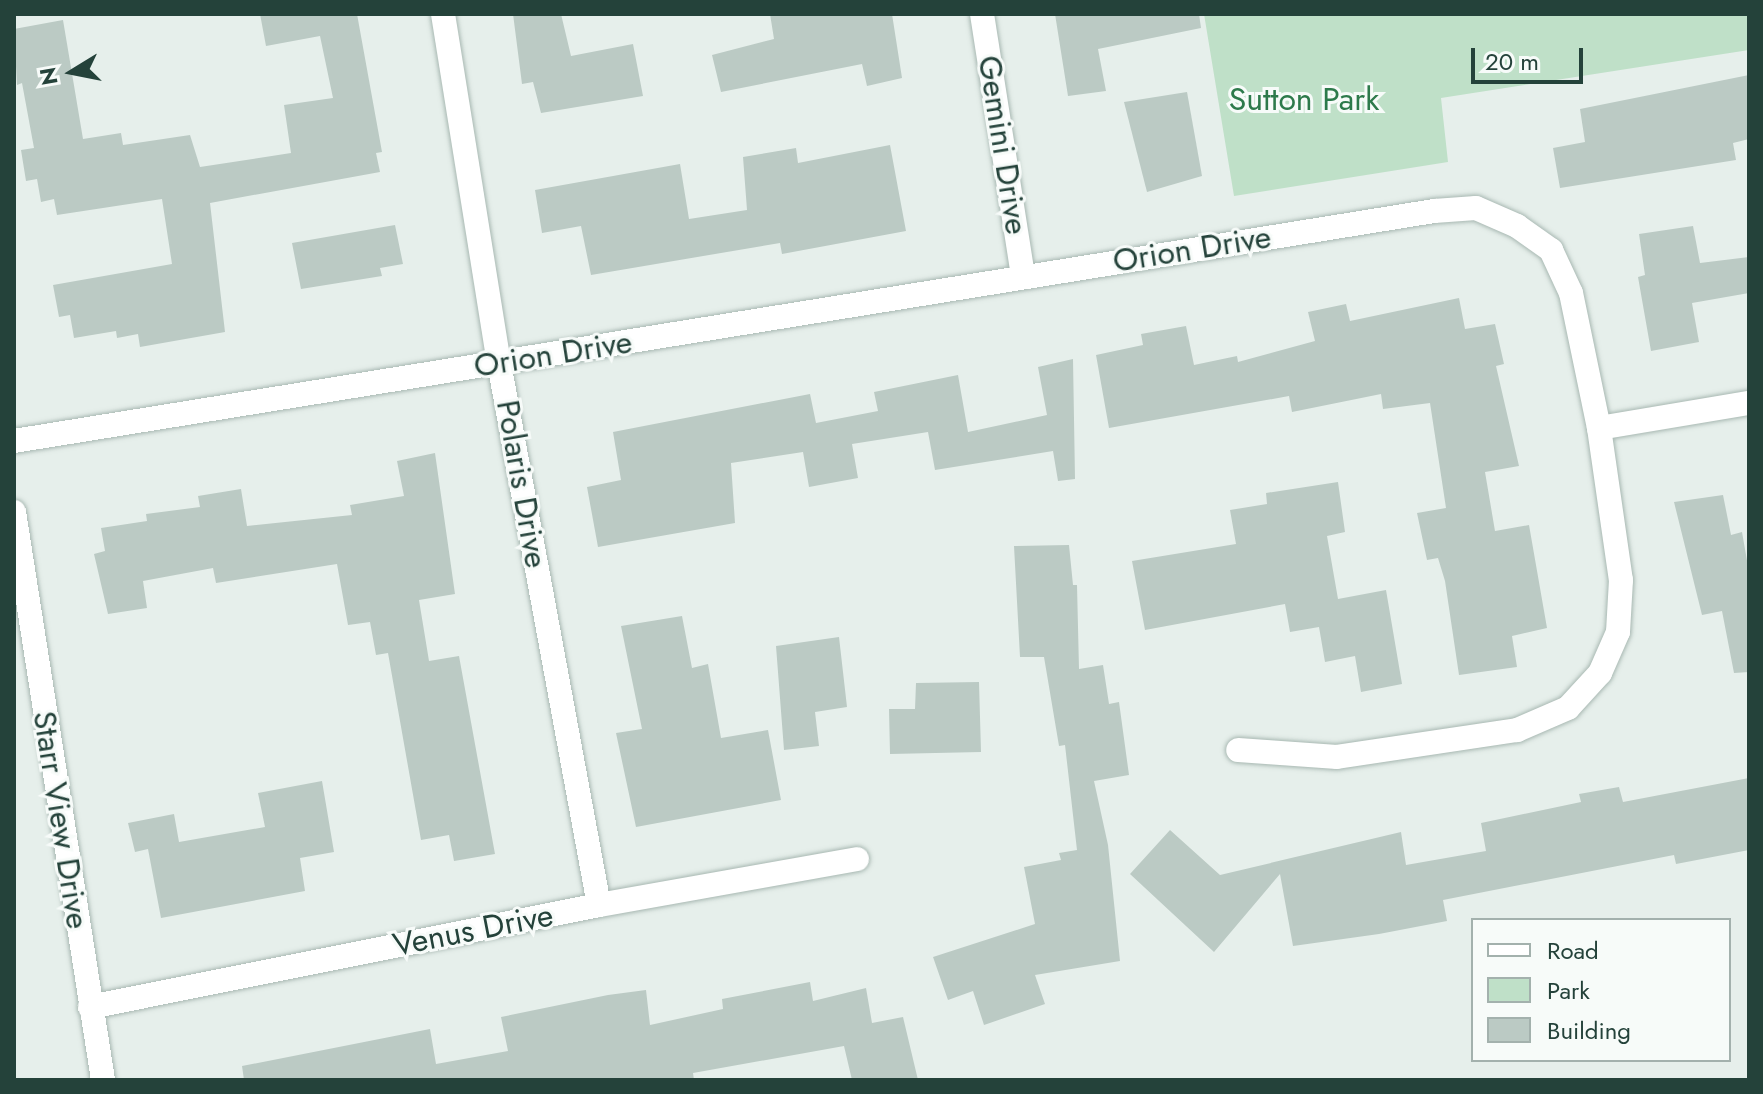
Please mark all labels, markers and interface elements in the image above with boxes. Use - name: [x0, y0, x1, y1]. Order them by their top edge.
- north arrow: [32, 32, 112, 112]
- scale bar: [1475, 32, 1587, 82]
- text: 20 m: [1485, 44, 1539, 79]
- street label: Gemini Drive: [970, 53, 1036, 237]
- text: N: [31, 65, 66, 88]
- park label: Sutton Park: [1229, 80, 1379, 118]
- street label: Orion Drive: [1110, 218, 1274, 280]
- street label: Orion Drive: [471, 323, 635, 385]
- street label: Polaris Drive: [488, 397, 556, 571]
- street label: Starr View Drive: [25, 708, 97, 932]
- street label: Venus Drive: [390, 896, 556, 964]
- legend: [1471, 918, 1731, 1062]
- text: Road: [1547, 933, 1599, 968]
- text: Park: [1547, 973, 1590, 1008]
- text: Building: [1547, 1013, 1631, 1048]

